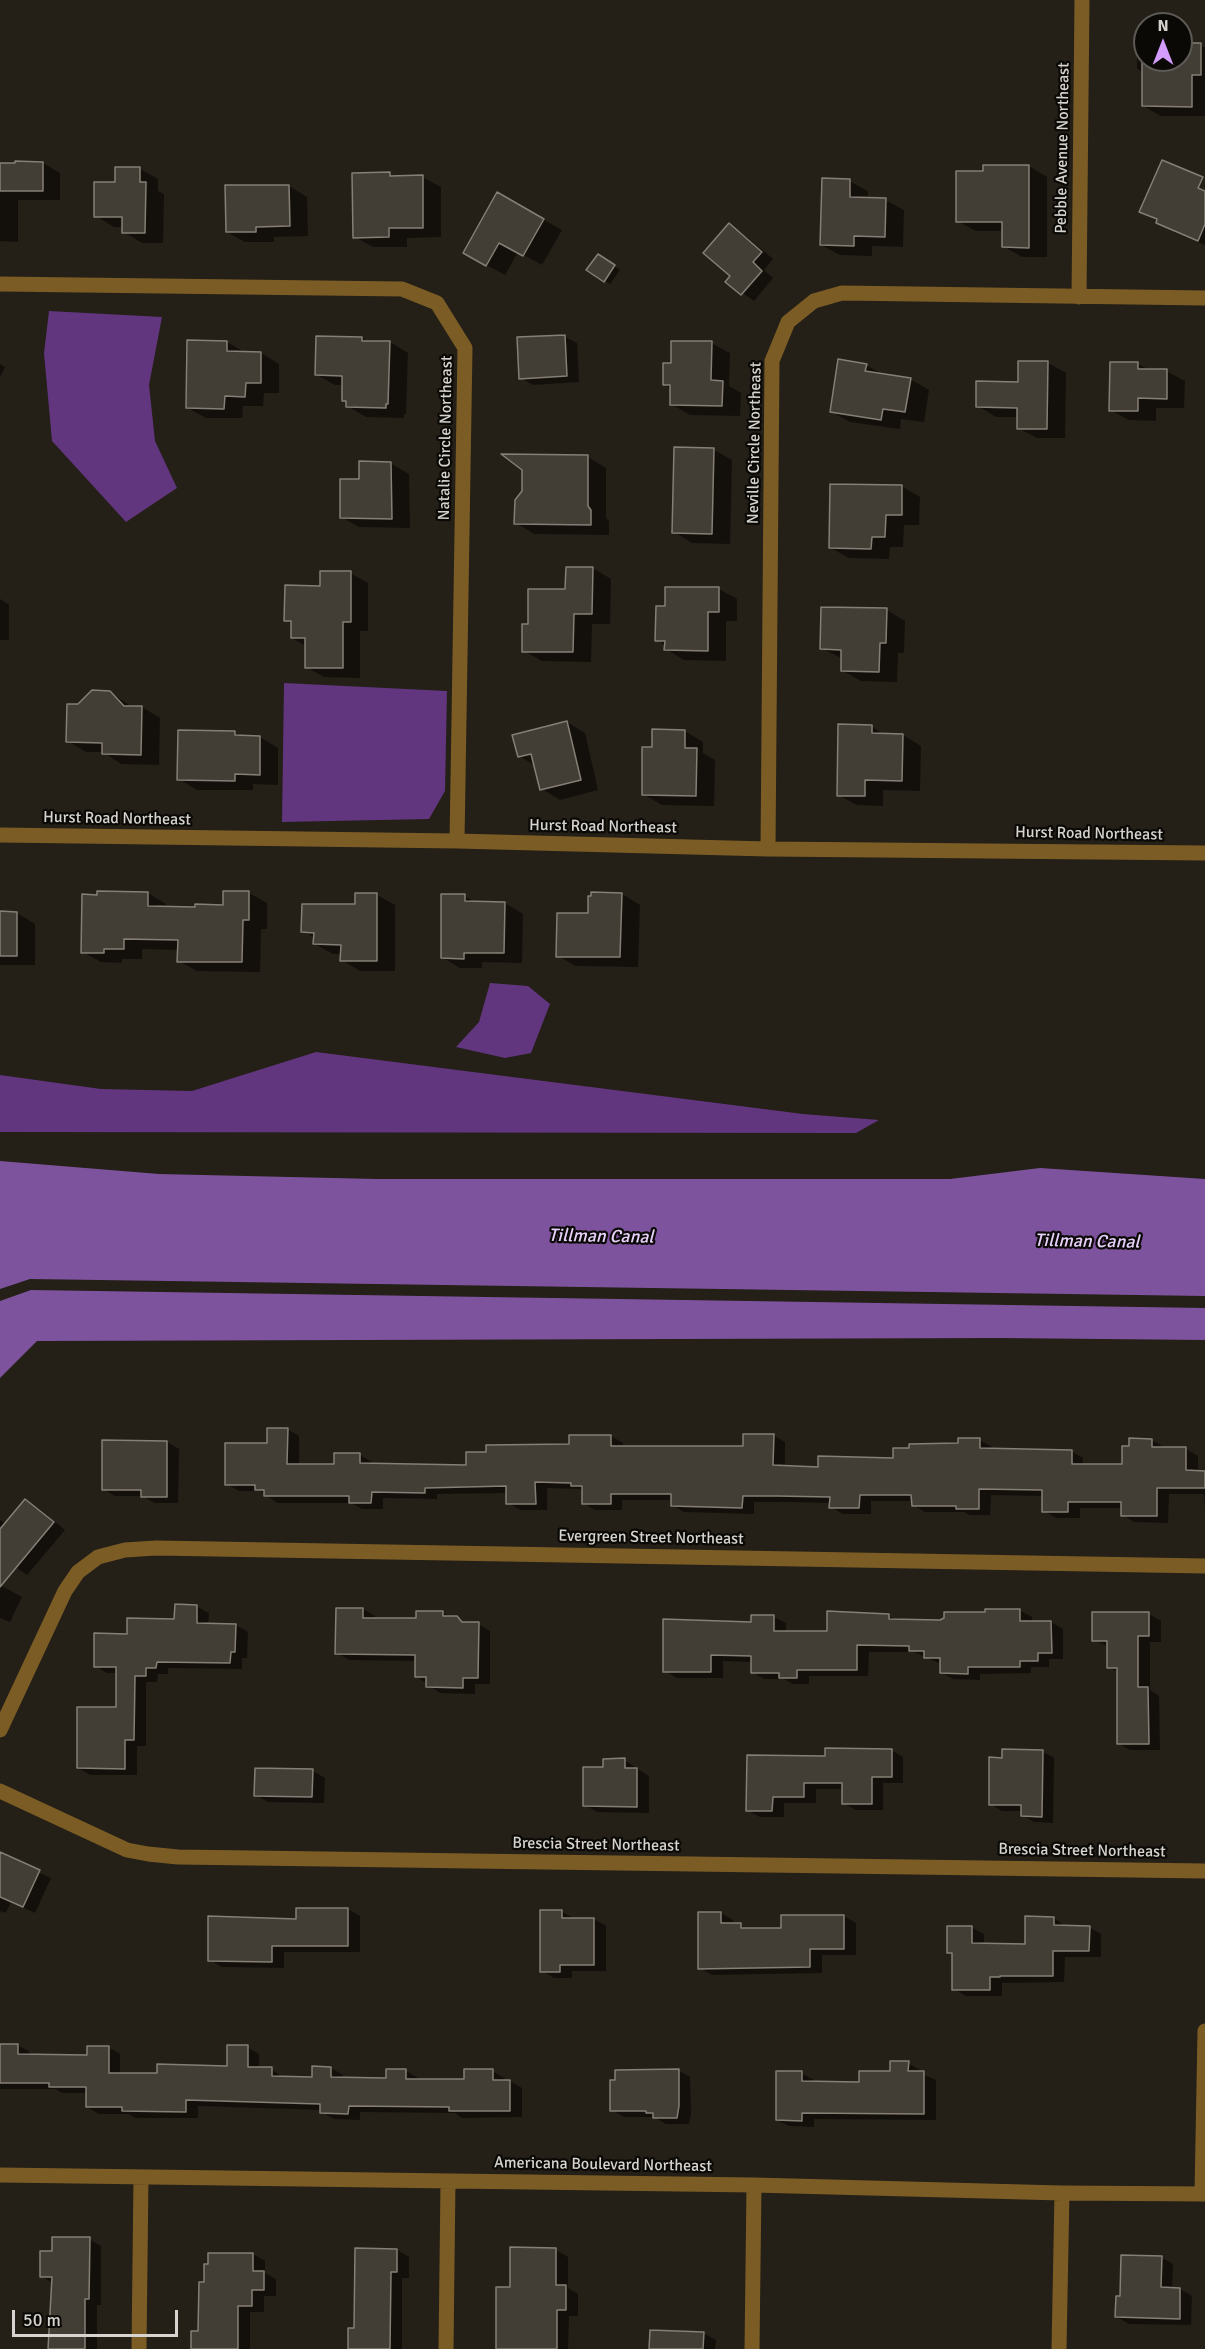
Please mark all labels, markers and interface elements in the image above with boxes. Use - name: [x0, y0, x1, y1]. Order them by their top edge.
- north arrow: [1133, 12, 1193, 72]
- text: N: [1157, 16, 1169, 36]
- street label: Pebble Avenue Northeast: [1052, 62, 1074, 234]
- street label: Natalie Circle Northeast: [435, 356, 457, 520]
- street label: Neville Circle Northeast: [744, 362, 766, 524]
- street label: Hurst Road Northeast: [43, 808, 191, 830]
- street label: Hurst Road Northeast: [529, 816, 677, 838]
- street label: Hurst Road Northeast: [1015, 823, 1163, 845]
- water label: Tillman Canal: [548, 1225, 654, 1249]
- water label: Tillman Canal: [1034, 1230, 1140, 1254]
- street label: Evergreen Street Northeast: [558, 1527, 744, 1549]
- street label: Brescia Street Northeast: [512, 1834, 680, 1856]
- street label: Brescia Street Northeast: [998, 1840, 1166, 1862]
- street label: Americana Boulevard Northeast: [494, 2154, 712, 2176]
- scale bar: [15, 2298, 182, 2336]
- text: 50 m: [23, 2309, 61, 2331]

